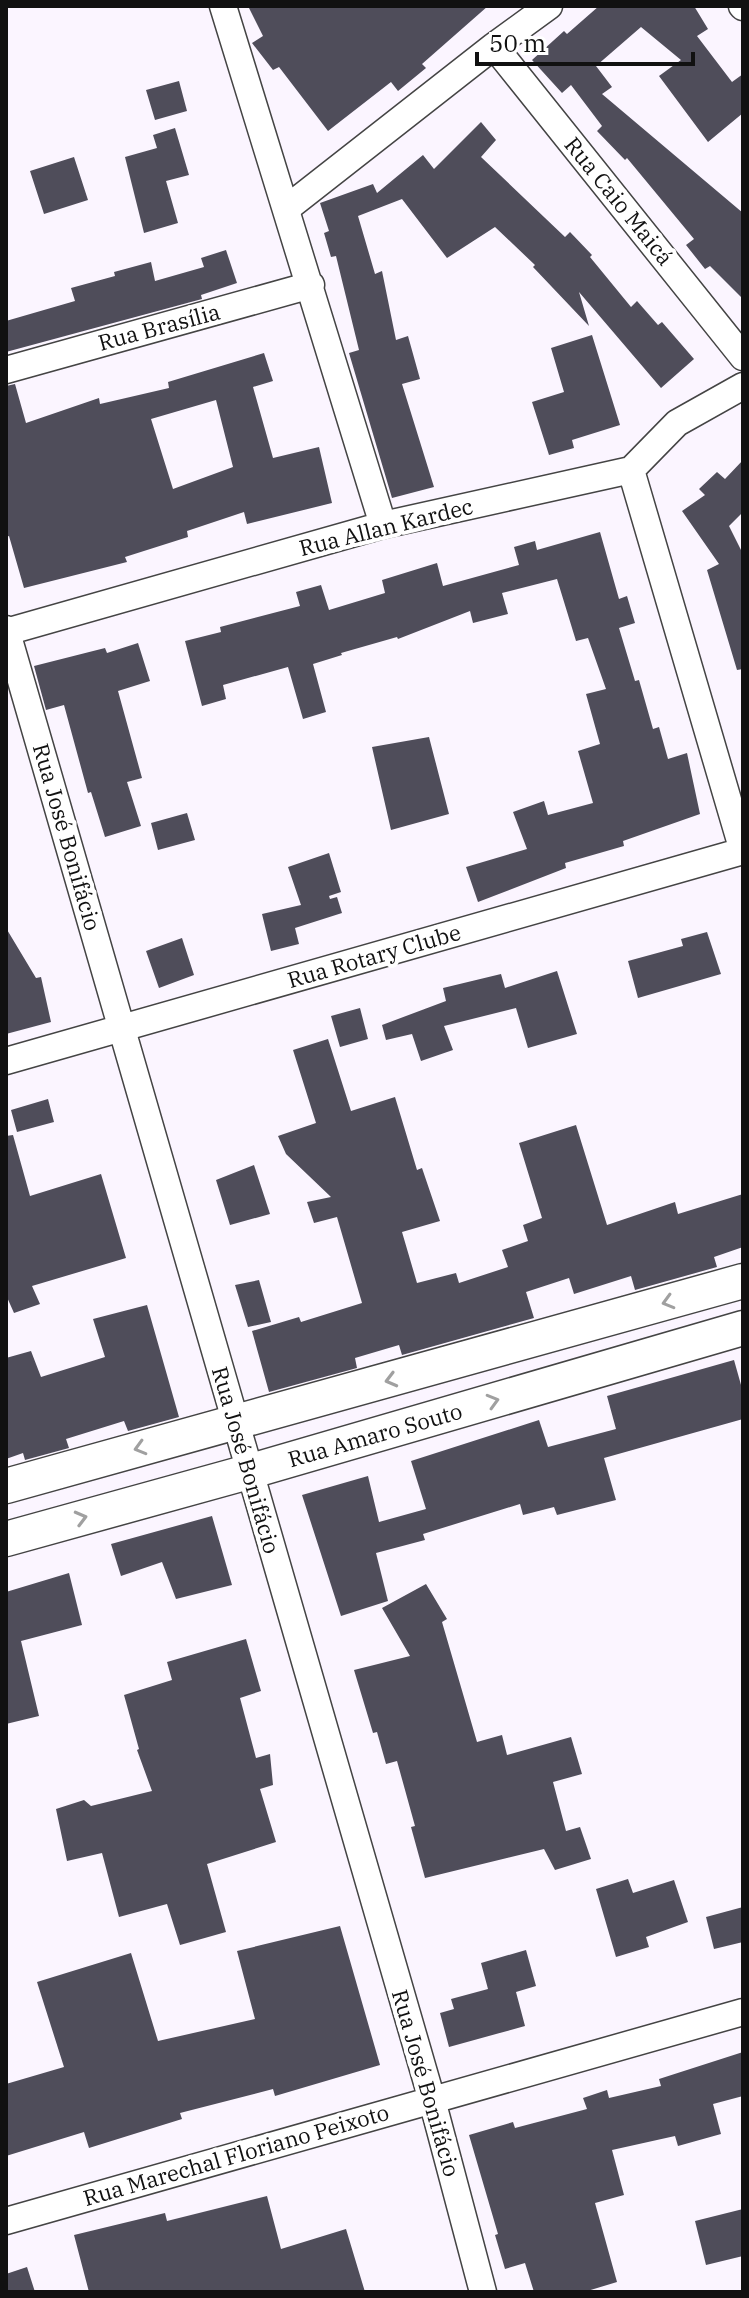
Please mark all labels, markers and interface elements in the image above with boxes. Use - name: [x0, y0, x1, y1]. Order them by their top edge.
- scale bar: [477, 16, 693, 66]
- text: 50 m: [489, 27, 546, 59]
- street label: Rua Caio Maicá: [559, 130, 680, 271]
- street label: Rua Brasília: [95, 296, 223, 357]
- street label: Rua Allan Kardec: [296, 491, 476, 562]
- street label: Rua José Bonifácio: [27, 740, 108, 934]
- street label: Rua Rotary Clube: [284, 917, 464, 994]
- one-way arrow: [661, 1293, 675, 1309]
- street label: Rua José Bonifácio: [206, 1363, 287, 1557]
- one-way arrow: [384, 1370, 398, 1387]
- one-way arrow: [485, 1394, 499, 1410]
- street label: Rua Amaro Souto: [284, 1396, 465, 1473]
- one-way arrow: [133, 1439, 147, 1456]
- one-way arrow: [74, 1511, 88, 1528]
- street label: Rua José Bonifácio: [386, 1986, 467, 2180]
- street label: Rua Marechal Floriano Peixoto: [80, 2097, 392, 2212]

